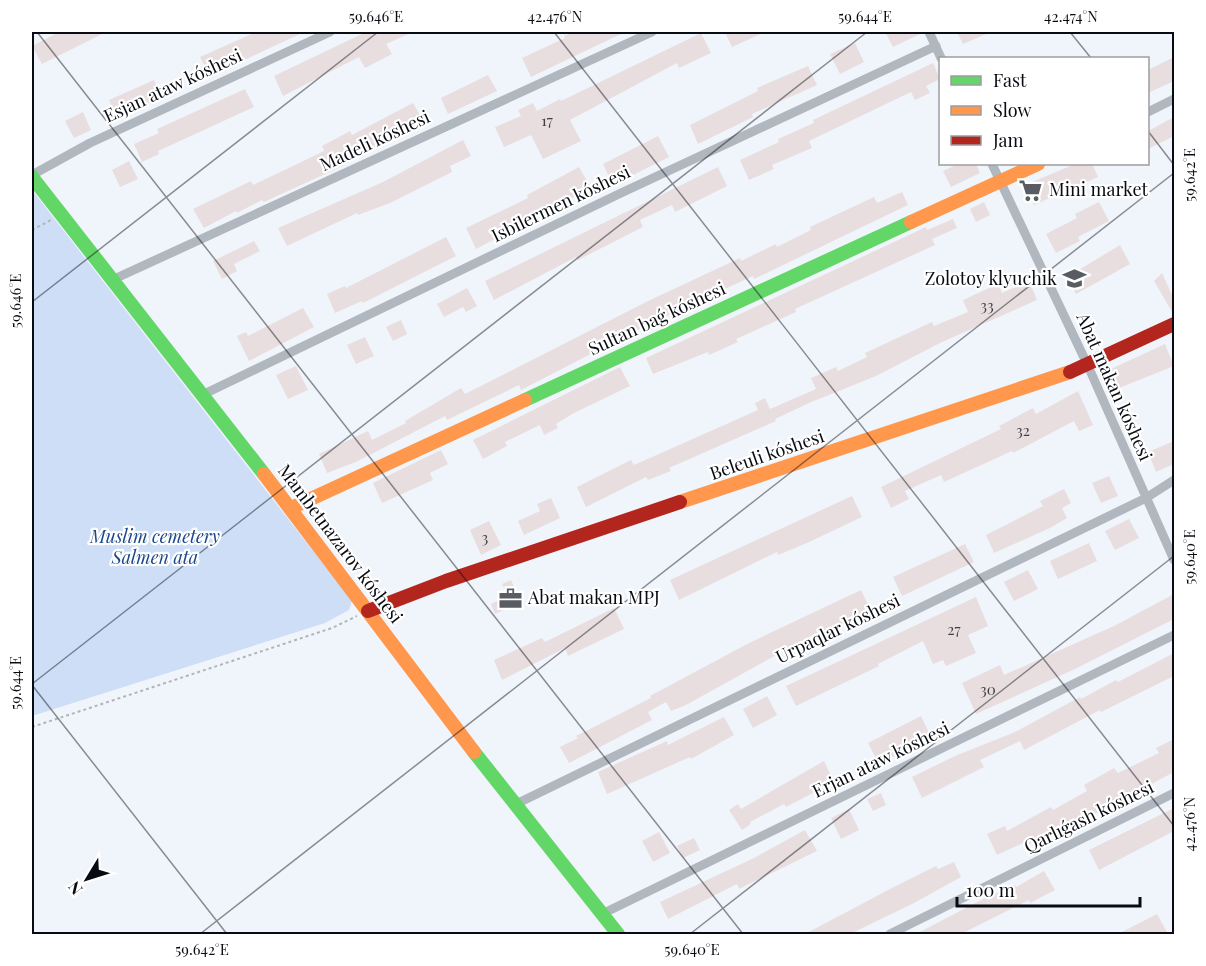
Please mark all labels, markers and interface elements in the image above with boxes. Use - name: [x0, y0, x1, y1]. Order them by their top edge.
- text: 59.646°E: [349, 6, 403, 26]
- text: 42.476°N: [528, 6, 583, 26]
- text: 59.644°E: [838, 6, 892, 26]
- text: 42.474°N: [1044, 6, 1098, 26]
- street label: Esjan ataw kóshesi: [100, 43, 246, 128]
- legend: [939, 57, 1149, 165]
- text: Fast: [993, 68, 1027, 92]
- text: Slow: [993, 98, 1031, 122]
- street label: Madeli kóshesi: [316, 104, 433, 176]
- house number: 17: [541, 110, 553, 130]
- text: Jam: [992, 128, 1023, 152]
- text: 59.642°E: [1179, 148, 1199, 202]
- street label: Isbilermen kóshesi: [487, 159, 634, 247]
- supermarket icon: Mini market: [1018, 177, 1044, 203]
- place label: Mini market: [1049, 177, 1149, 201]
- place label: Zolotoy klyuchik: [925, 266, 1057, 290]
- school or university icon: Zolotoy klyuchik: [1062, 266, 1088, 292]
- text: 59.646°E: [5, 274, 25, 328]
- street label: Sultan baǵ kóshesi: [584, 276, 729, 360]
- house number: 33: [980, 295, 994, 315]
- street label: Abat makan kóshesi: [1071, 308, 1158, 464]
- house number: 32: [1016, 420, 1030, 440]
- street label: Beleuli kóshesi: [706, 423, 827, 485]
- street label: Mambetnazarov kóshesi: [273, 459, 409, 628]
- park label: Muslim cemetery Salmen ata: [89, 524, 220, 569]
- house number: 3: [482, 527, 489, 547]
- text: 59.640°E: [1179, 529, 1199, 585]
- office icon: Abat makan MPJ: [497, 585, 523, 611]
- place label: Abat makan MPJ: [527, 585, 660, 609]
- street label: Urpaqlar kóshesi: [771, 588, 904, 669]
- house number: 27: [947, 619, 961, 639]
- text: 59.644°E: [5, 656, 25, 710]
- house number: 30: [980, 679, 996, 699]
- street label: Erjan ataw kóshesi: [808, 715, 953, 803]
- street label: Qarlıǵash kóshesi: [1020, 774, 1157, 858]
- text: 42.476°N: [1179, 796, 1199, 851]
- north arrow: [57, 849, 117, 909]
- scale bar: [957, 870, 1140, 908]
- text: N: [63, 877, 87, 900]
- text: 100 m: [966, 878, 1015, 902]
- text: 59.642°E: [175, 939, 229, 959]
- text: 59.640°E: [664, 939, 720, 959]

